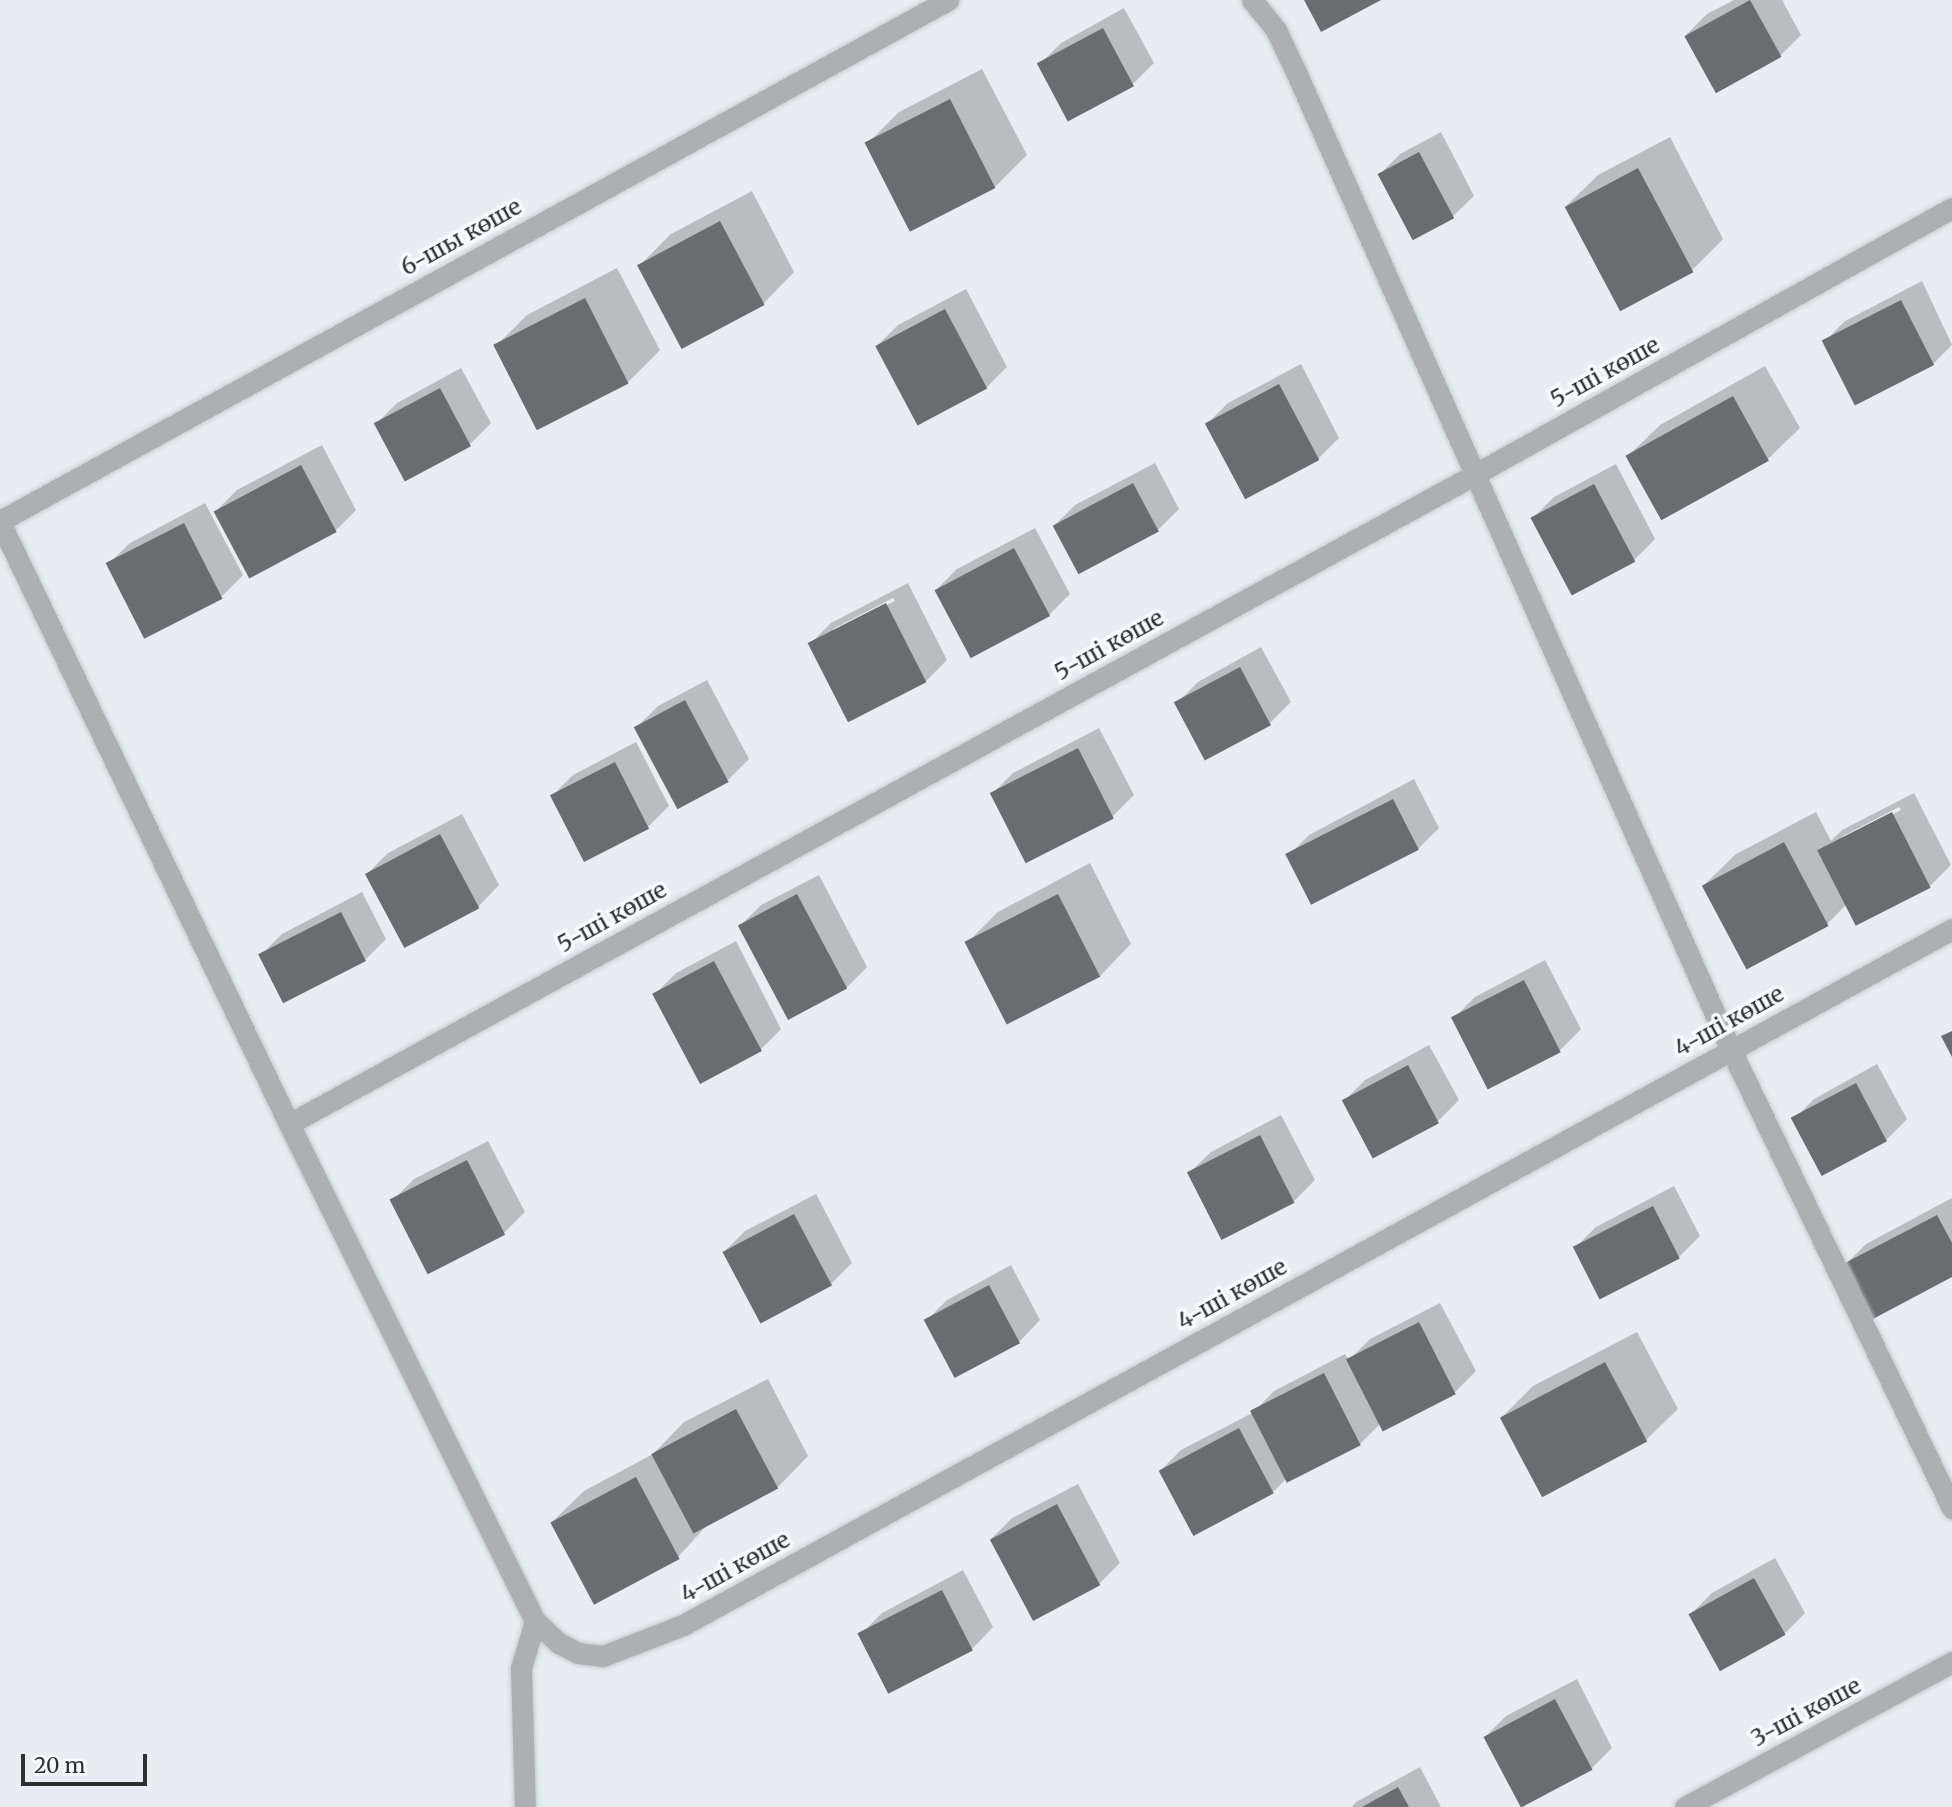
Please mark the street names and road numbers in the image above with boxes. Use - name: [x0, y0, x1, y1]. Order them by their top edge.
- street label: 6-шы көше: [396, 193, 526, 281]
- street label: 5-ші көше: [1546, 331, 1664, 413]
- street label: 5-ші көше: [1050, 604, 1168, 686]
- street label: 5-ші көше: [553, 876, 671, 958]
- street label: 4-ші көше: [1669, 980, 1789, 1062]
- street label: 4-ші көше: [1172, 1253, 1292, 1335]
- street label: 4-ші көше: [675, 1526, 795, 1608]
- street label: 3-ші көше: [1747, 1672, 1865, 1752]

